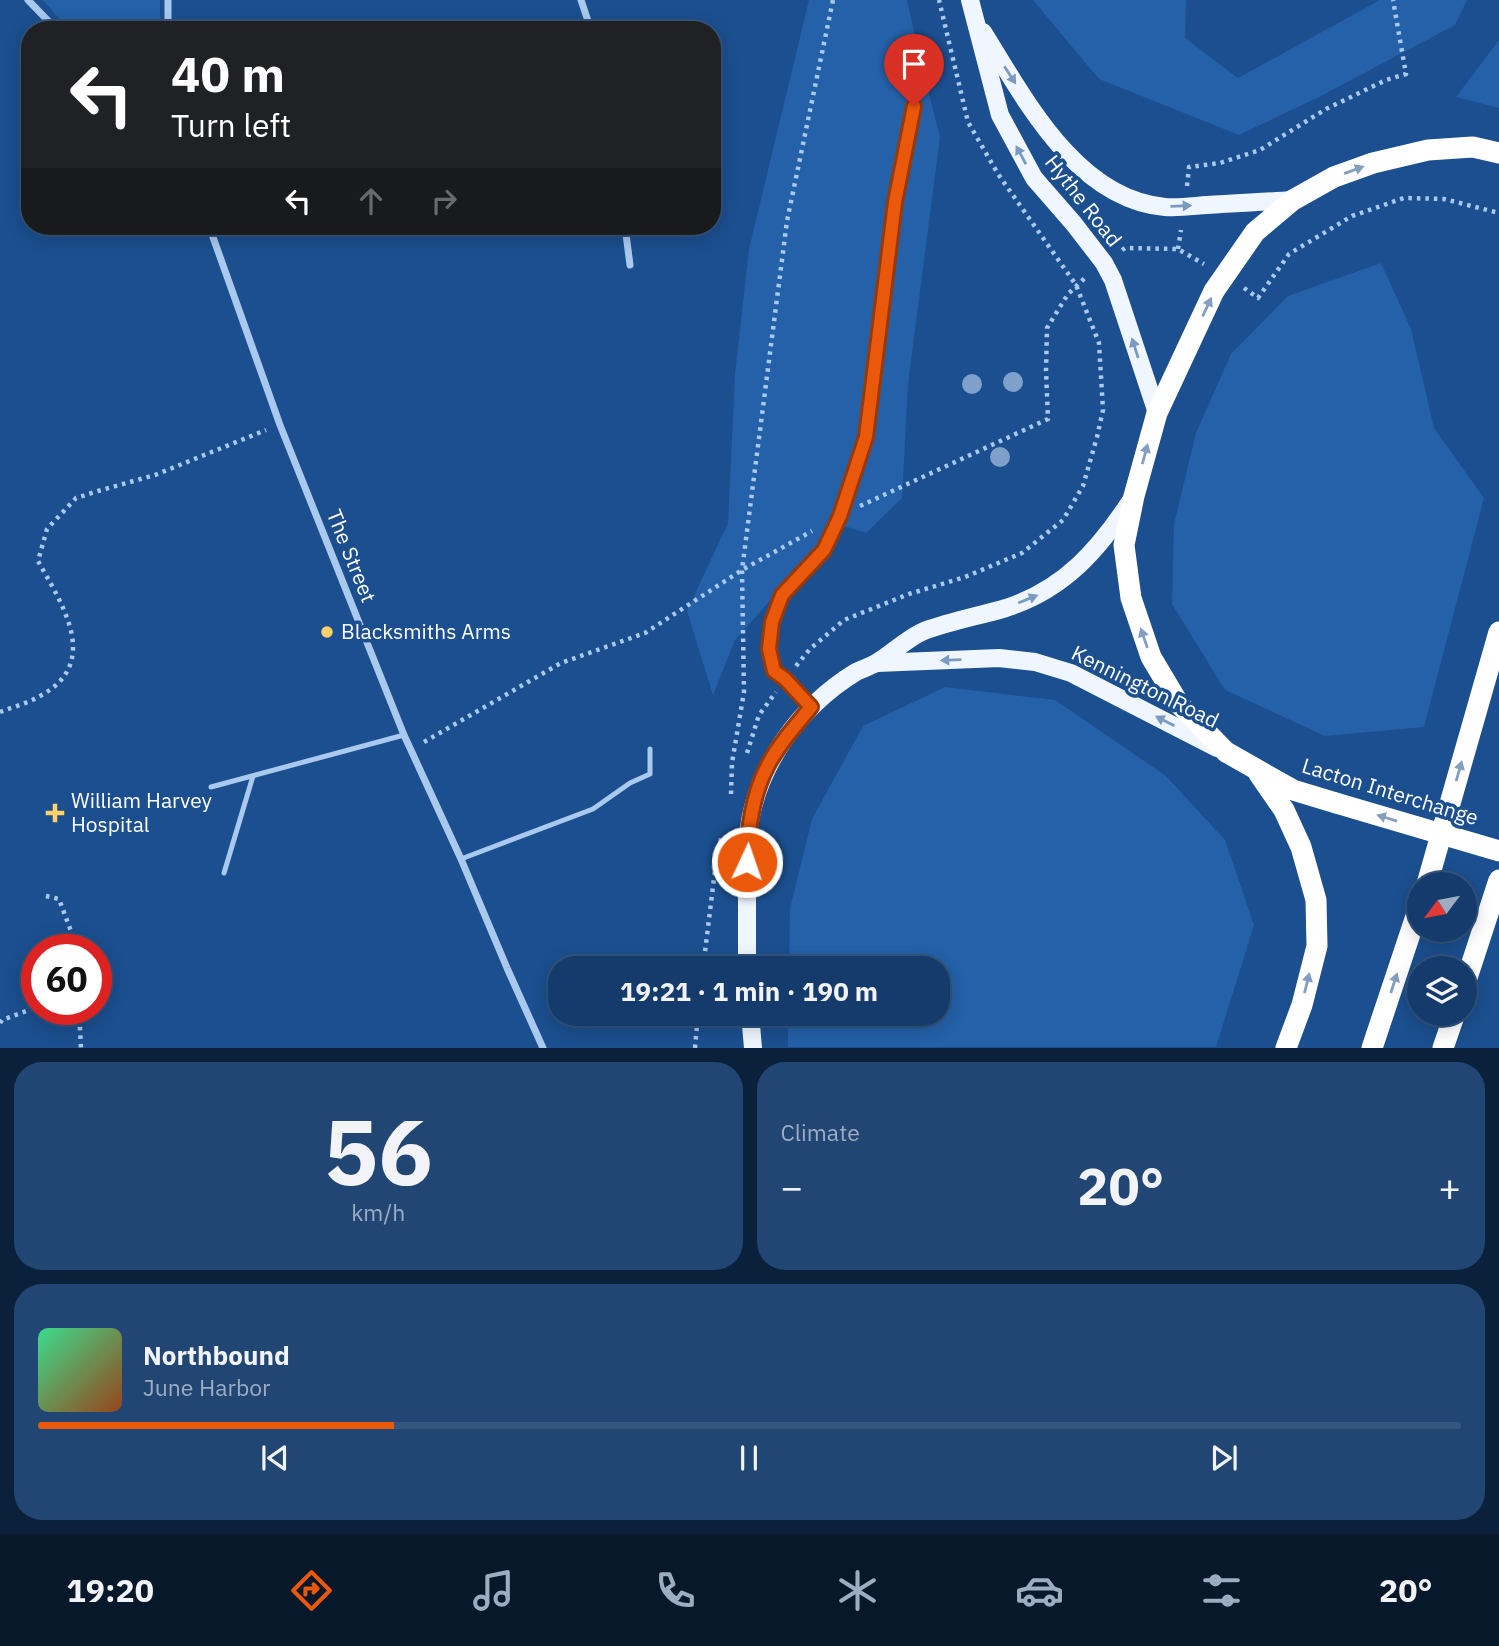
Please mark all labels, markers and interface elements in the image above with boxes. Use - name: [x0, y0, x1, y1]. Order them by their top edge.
- pin: [884, 34, 944, 106]
- text: 40 m: [171, 42, 285, 105]
- icon: arrive: [895, 45, 933, 83]
- icon: left: [56, 49, 147, 140]
- one-way arrow: [1004, 65, 1017, 85]
- text: Turn left: [171, 104, 291, 146]
- one-way arrow: [1015, 145, 1027, 165]
- street label: Hythe Road: [1039, 149, 1128, 252]
- one-way arrow: [1343, 164, 1364, 175]
- icon: left: [279, 182, 317, 220]
- icon: ahead: [352, 182, 390, 220]
- icon: right: [425, 182, 463, 220]
- one-way arrow: [1170, 201, 1192, 212]
- one-way arrow: [1201, 297, 1213, 317]
- one-way arrow: [1130, 337, 1140, 358]
- one-way arrow: [1140, 443, 1151, 465]
- street label: The Street: [321, 505, 383, 606]
- one-way arrow: [1018, 593, 1039, 604]
- place label: Blacksmiths Arms: [341, 617, 511, 645]
- marker: Blacksmiths Arms: [319, 624, 335, 640]
- one-way arrow: [1138, 628, 1149, 649]
- street label: Kennington Road: [1067, 638, 1224, 734]
- one-way arrow: [940, 654, 962, 665]
- one-way arrow: [1155, 716, 1175, 727]
- street label: Lacton Interchange: [1299, 751, 1482, 831]
- one-way arrow: [1455, 760, 1465, 781]
- place label: William Harvey Hospital: [71, 786, 213, 838]
- marker: William Harvey Hospital: [45, 803, 65, 823]
- one-way arrow: [1376, 812, 1397, 822]
- position arrow: [710, 825, 784, 899]
- north arrow: [1407, 872, 1477, 942]
- map controls: [1407, 872, 1477, 1026]
- speed limit sign: 60: [21, 934, 112, 1025]
- button: layers: [1407, 956, 1477, 1026]
- one-way arrow: [1302, 972, 1313, 994]
- one-way arrow: [1389, 972, 1400, 993]
- text: 19:21 · 1 min · 190 m: [620, 974, 878, 1008]
- text: 56: [324, 1092, 433, 1210]
- text: Climate: [781, 1117, 860, 1147]
- text: 20°: [1077, 1152, 1164, 1219]
- text: −: [781, 1162, 803, 1211]
- text: +: [1438, 1162, 1461, 1211]
- text: km/h: [351, 1197, 405, 1227]
- text: Northbound: [143, 1338, 290, 1372]
- text: June Harbor: [143, 1372, 271, 1402]
- icon: previous: [256, 1439, 294, 1477]
- icon: pause: [730, 1439, 768, 1477]
- icon: next: [1205, 1439, 1243, 1477]
- icon: directions: [287, 1566, 336, 1615]
- icon: music: [469, 1566, 518, 1615]
- icon: phone: [651, 1566, 700, 1615]
- icon: climate: [833, 1566, 882, 1615]
- icon: car: [1015, 1566, 1064, 1615]
- icon: filters: [1197, 1566, 1246, 1615]
- text: 19:20: [67, 1569, 154, 1611]
- text: 20°: [1379, 1569, 1432, 1611]

